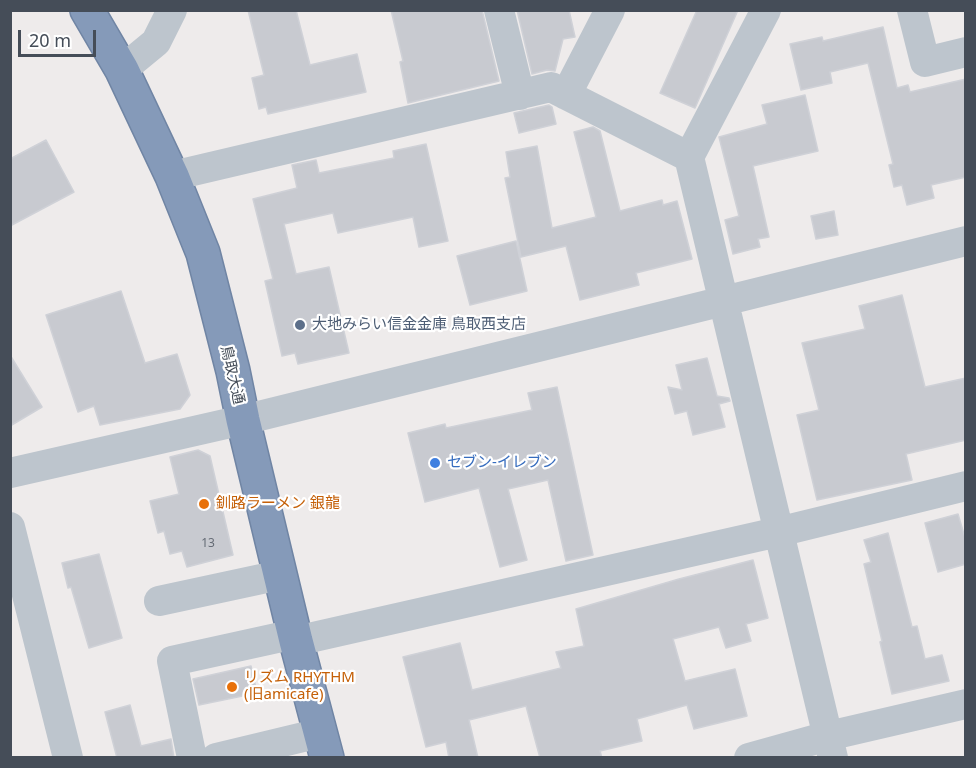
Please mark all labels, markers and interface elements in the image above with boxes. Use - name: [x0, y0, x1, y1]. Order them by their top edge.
- scale bar: [21, 18, 99, 56]
- text: 20 m: [29, 28, 71, 52]
- place label: 大地みらい信金金庫 鳥取西支店: [312, 316, 526, 334]
- marker: 大地みらい信金金庫 鳥取西支店: [293, 318, 307, 332]
- street label: 鳥取大通: [216, 344, 248, 406]
- place label: セブン-イレブン: [447, 454, 557, 472]
- marker: セブン-イレブン: [428, 456, 442, 470]
- place label: 釧路ラーメン 銀龍: [216, 495, 340, 513]
- marker: 釧路ラーメン 銀龍: [197, 497, 211, 511]
- house number: 13: [201, 537, 215, 551]
- place label: リズム RHYTHM (旧amicafe): [244, 669, 355, 704]
- marker: リズム RHYTHM (旧amicafe): [225, 680, 239, 694]

